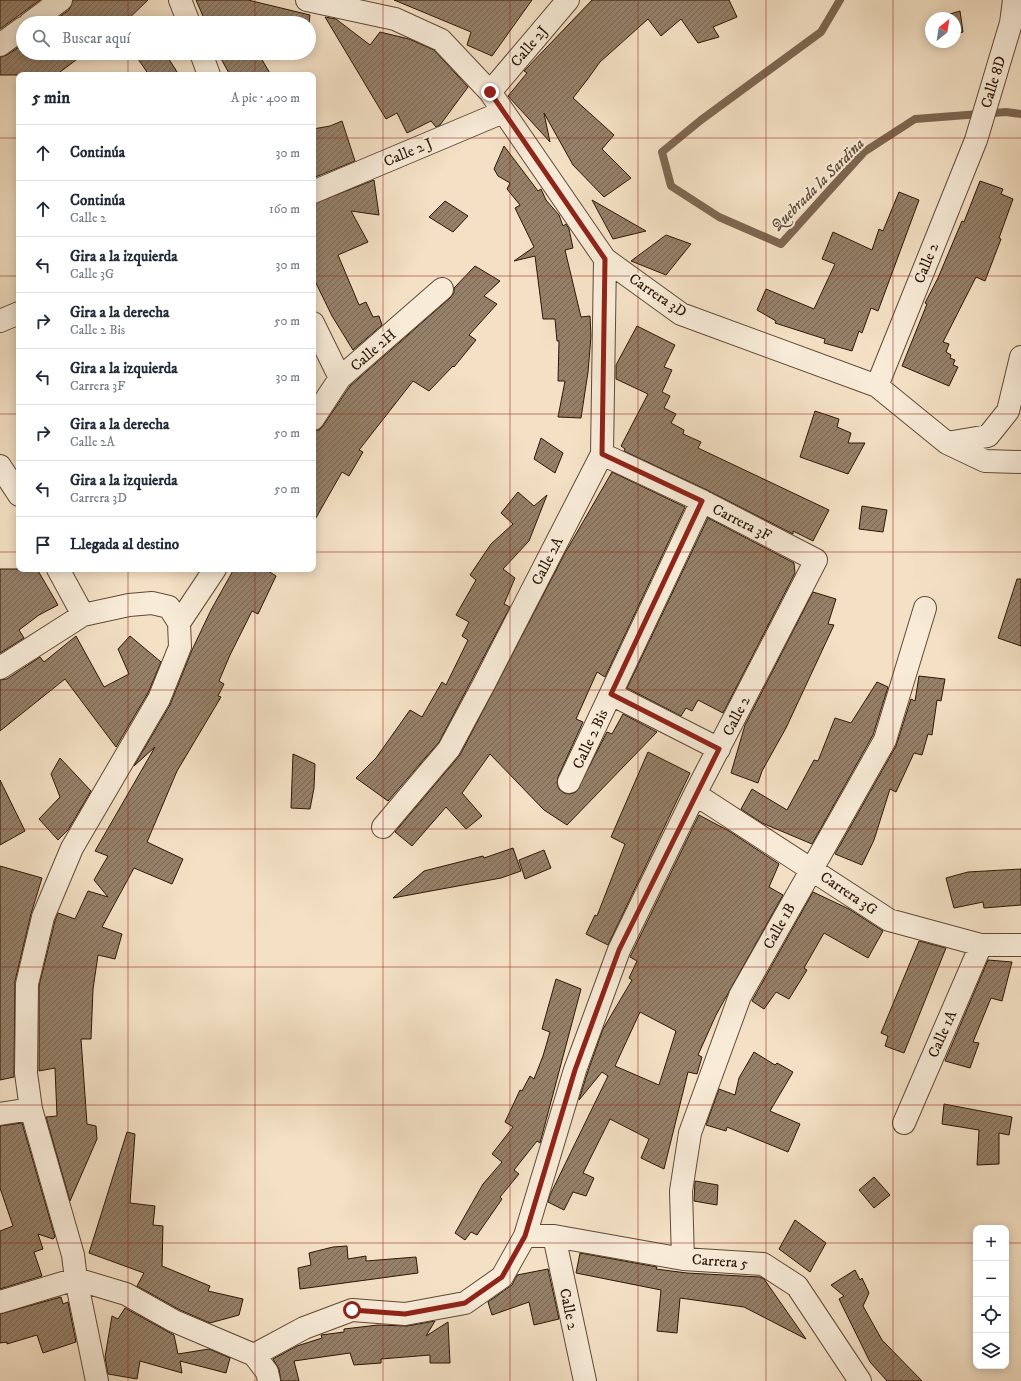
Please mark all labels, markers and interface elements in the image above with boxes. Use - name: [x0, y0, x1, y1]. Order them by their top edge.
- north arrow: [925, 12, 961, 48]
- search box: [16, 16, 316, 60]
- street label: Calle 2J: [507, 22, 552, 71]
- icon: search: [30, 27, 52, 49]
- text: Buscar aquí: [62, 29, 130, 48]
- street label: Calle 8D: [977, 54, 1010, 110]
- route end: [481, 83, 499, 101]
- text: 5 min: [32, 87, 70, 109]
- text: A pie · 400 m: [231, 90, 300, 106]
- street label: Calle 2 J: [381, 134, 436, 171]
- water label: Quebrada la Sardina: [767, 134, 869, 236]
- icon: ahead: [32, 142, 54, 164]
- text: Continúa: [70, 143, 125, 162]
- text: 30 m: [276, 145, 300, 161]
- text: Continúa: [70, 191, 125, 210]
- icon: ahead: [32, 198, 54, 220]
- text: 160 m: [269, 201, 300, 217]
- text: Calle 2: [70, 210, 107, 226]
- street label: Calle 2: [910, 240, 943, 286]
- text: Gira a la izquierda: [70, 247, 178, 266]
- icon: left: [32, 254, 54, 276]
- text: 30 m: [276, 257, 300, 273]
- text: Calle 3G: [70, 266, 114, 282]
- street label: Carrera 3D: [625, 269, 690, 322]
- text: Gira a la derecha: [70, 303, 169, 322]
- icon: right: [32, 310, 54, 332]
- text: 50 m: [274, 313, 300, 329]
- text: Calle 2 Bis: [70, 322, 125, 338]
- street label: Calle 2H: [346, 325, 400, 375]
- text: Gira a la izquierda: [70, 359, 178, 378]
- icon: left: [32, 366, 54, 388]
- text: 30 m: [276, 369, 300, 385]
- text: Carrera 3F: [70, 378, 125, 394]
- text: Gira a la derecha: [70, 415, 169, 434]
- icon: right: [32, 422, 54, 444]
- text: 50 m: [274, 425, 300, 441]
- text: Calle 2A: [70, 434, 115, 450]
- text: Gira a la izquierda: [70, 471, 178, 490]
- icon: left: [32, 478, 54, 500]
- text: 50 m: [274, 481, 300, 497]
- text: Carrera 3D: [70, 490, 127, 506]
- street label: Carrera 3F: [709, 500, 774, 545]
- icon: arrive: [32, 534, 54, 556]
- street label: Calle 2A: [527, 534, 568, 589]
- text: Llegada al destino: [70, 535, 179, 554]
- street label: Calle 2: [718, 693, 755, 739]
- street label: Calle 2 Bis: [568, 706, 613, 772]
- street label: Carrera 3G: [816, 867, 881, 920]
- street label: Calle 1B: [759, 900, 800, 953]
- street label: Calle 1A: [924, 1007, 961, 1061]
- map controls: [973, 1225, 1009, 1369]
- button: +: [973, 1225, 1009, 1261]
- street label: Carrera 5: [691, 1250, 749, 1273]
- button: −: [973, 1261, 1009, 1297]
- street label: Calle 2: [555, 1287, 582, 1332]
- button: locate: [973, 1297, 1009, 1333]
- route start: [343, 1301, 361, 1319]
- button: layers: [973, 1333, 1009, 1369]

